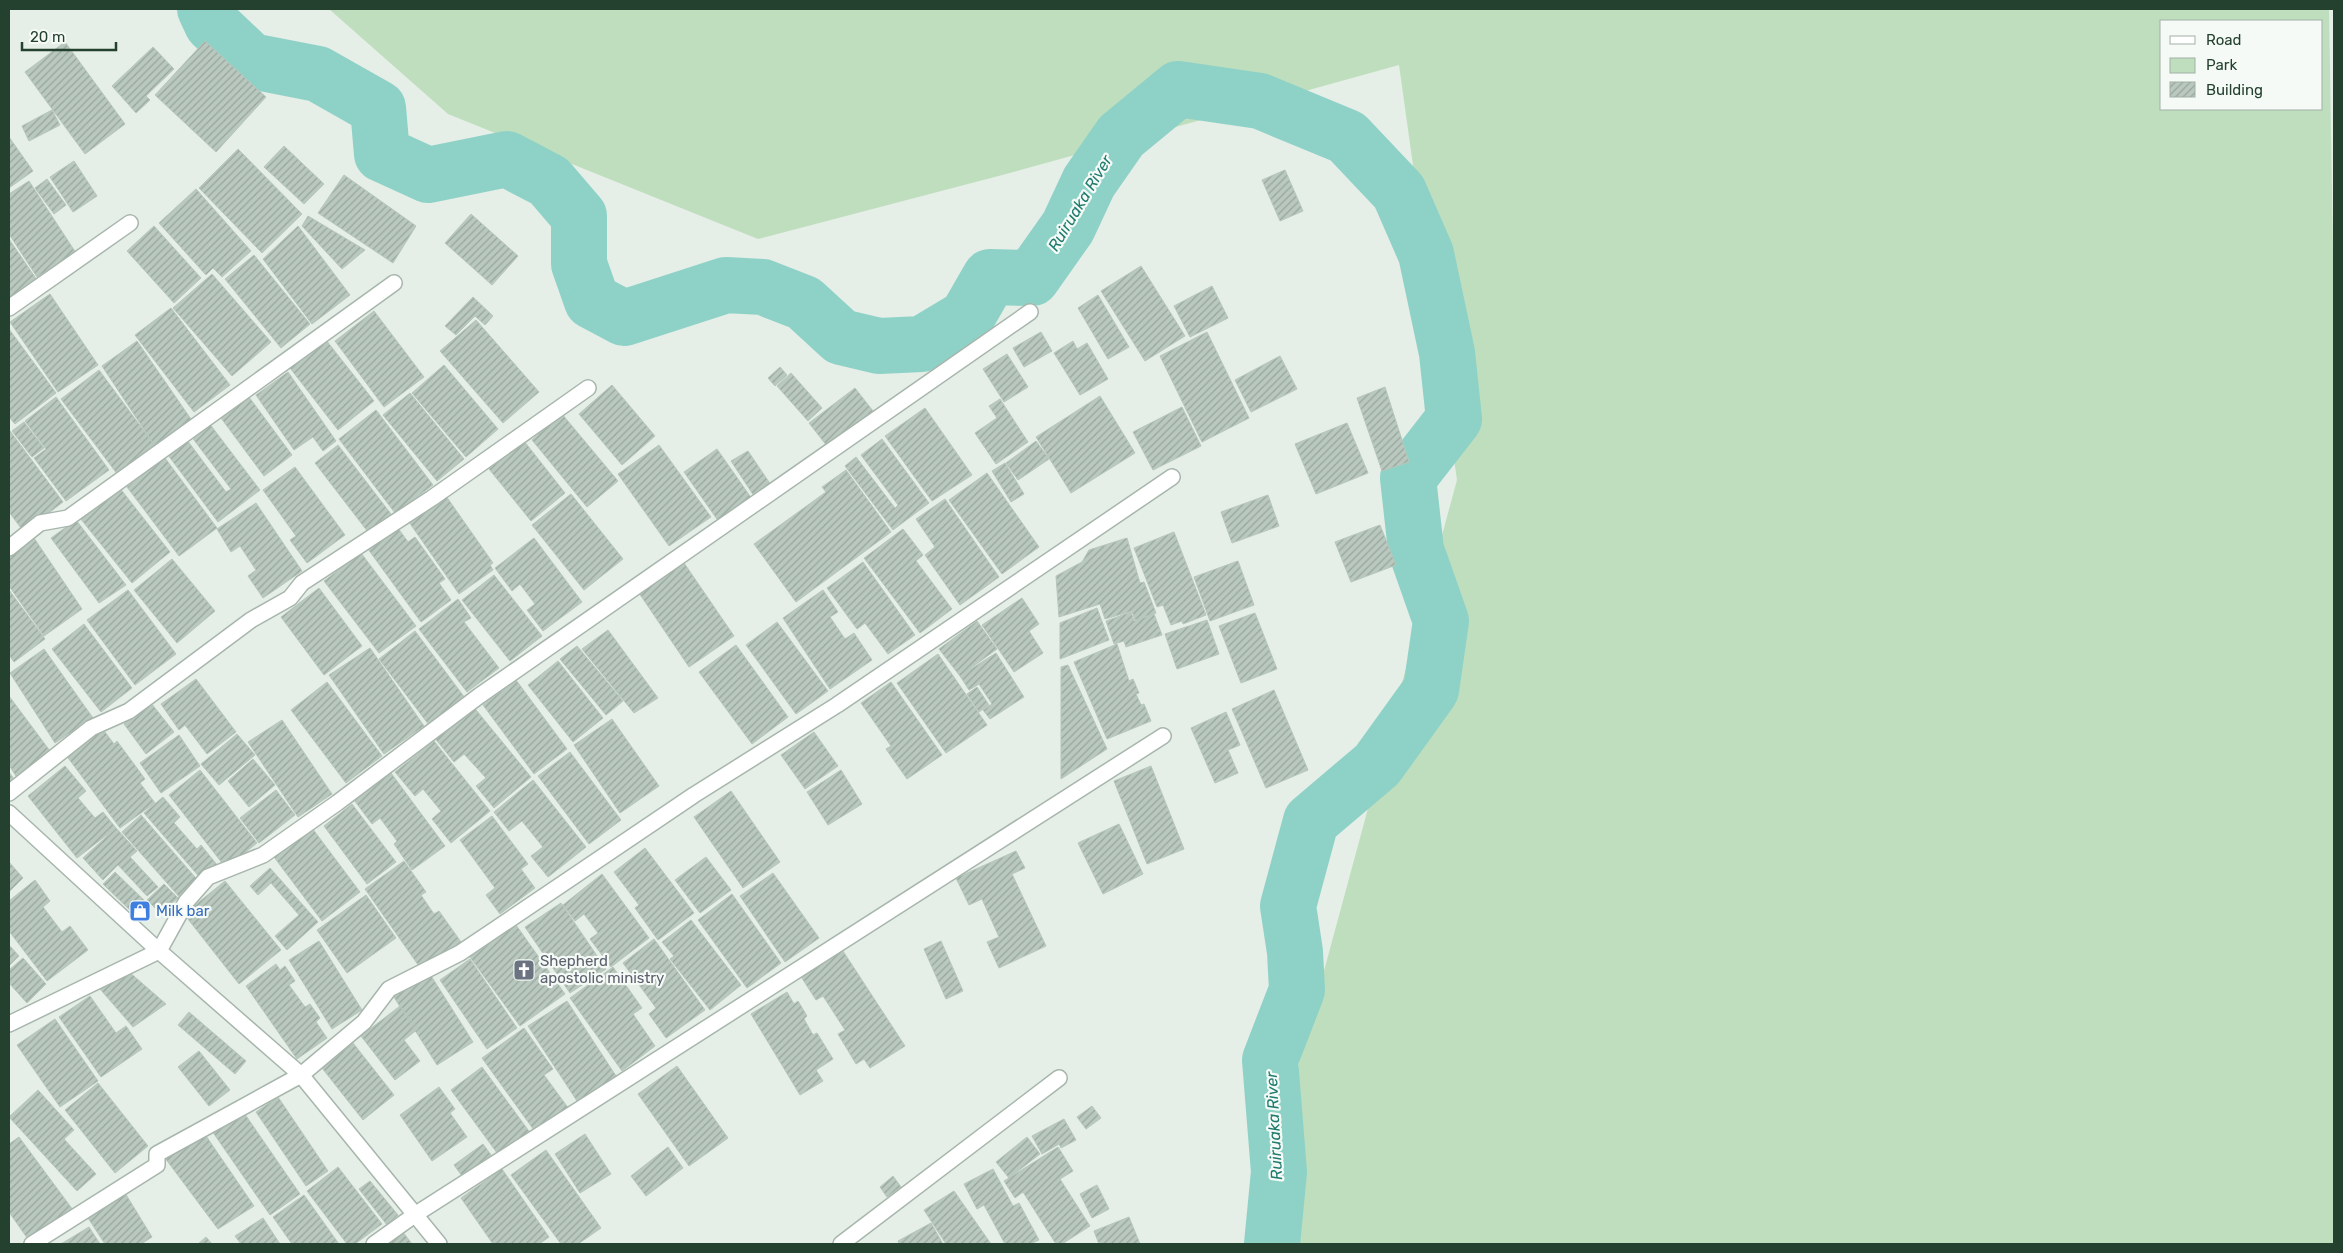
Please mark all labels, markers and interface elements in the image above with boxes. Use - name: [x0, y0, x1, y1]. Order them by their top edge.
- scale bar: [22, 20, 116, 52]
- legend: [2160, 20, 2323, 110]
- text: 20 m: [30, 28, 65, 46]
- text: Road: [2206, 31, 2242, 49]
- text: Park: [2206, 56, 2237, 74]
- text: Building: [2206, 81, 2263, 99]
- water label: Ruiruaka River: [1044, 151, 1117, 254]
- shop icon: Milk bar: [128, 899, 152, 923]
- place label: Milk bar: [156, 902, 210, 920]
- place label: Shepherd apostolic ministry: [540, 952, 664, 987]
- church icon: Shepherd apostolic ministry: [512, 958, 536, 982]
- water label: Ruiruaka River: [1262, 1070, 1286, 1181]

